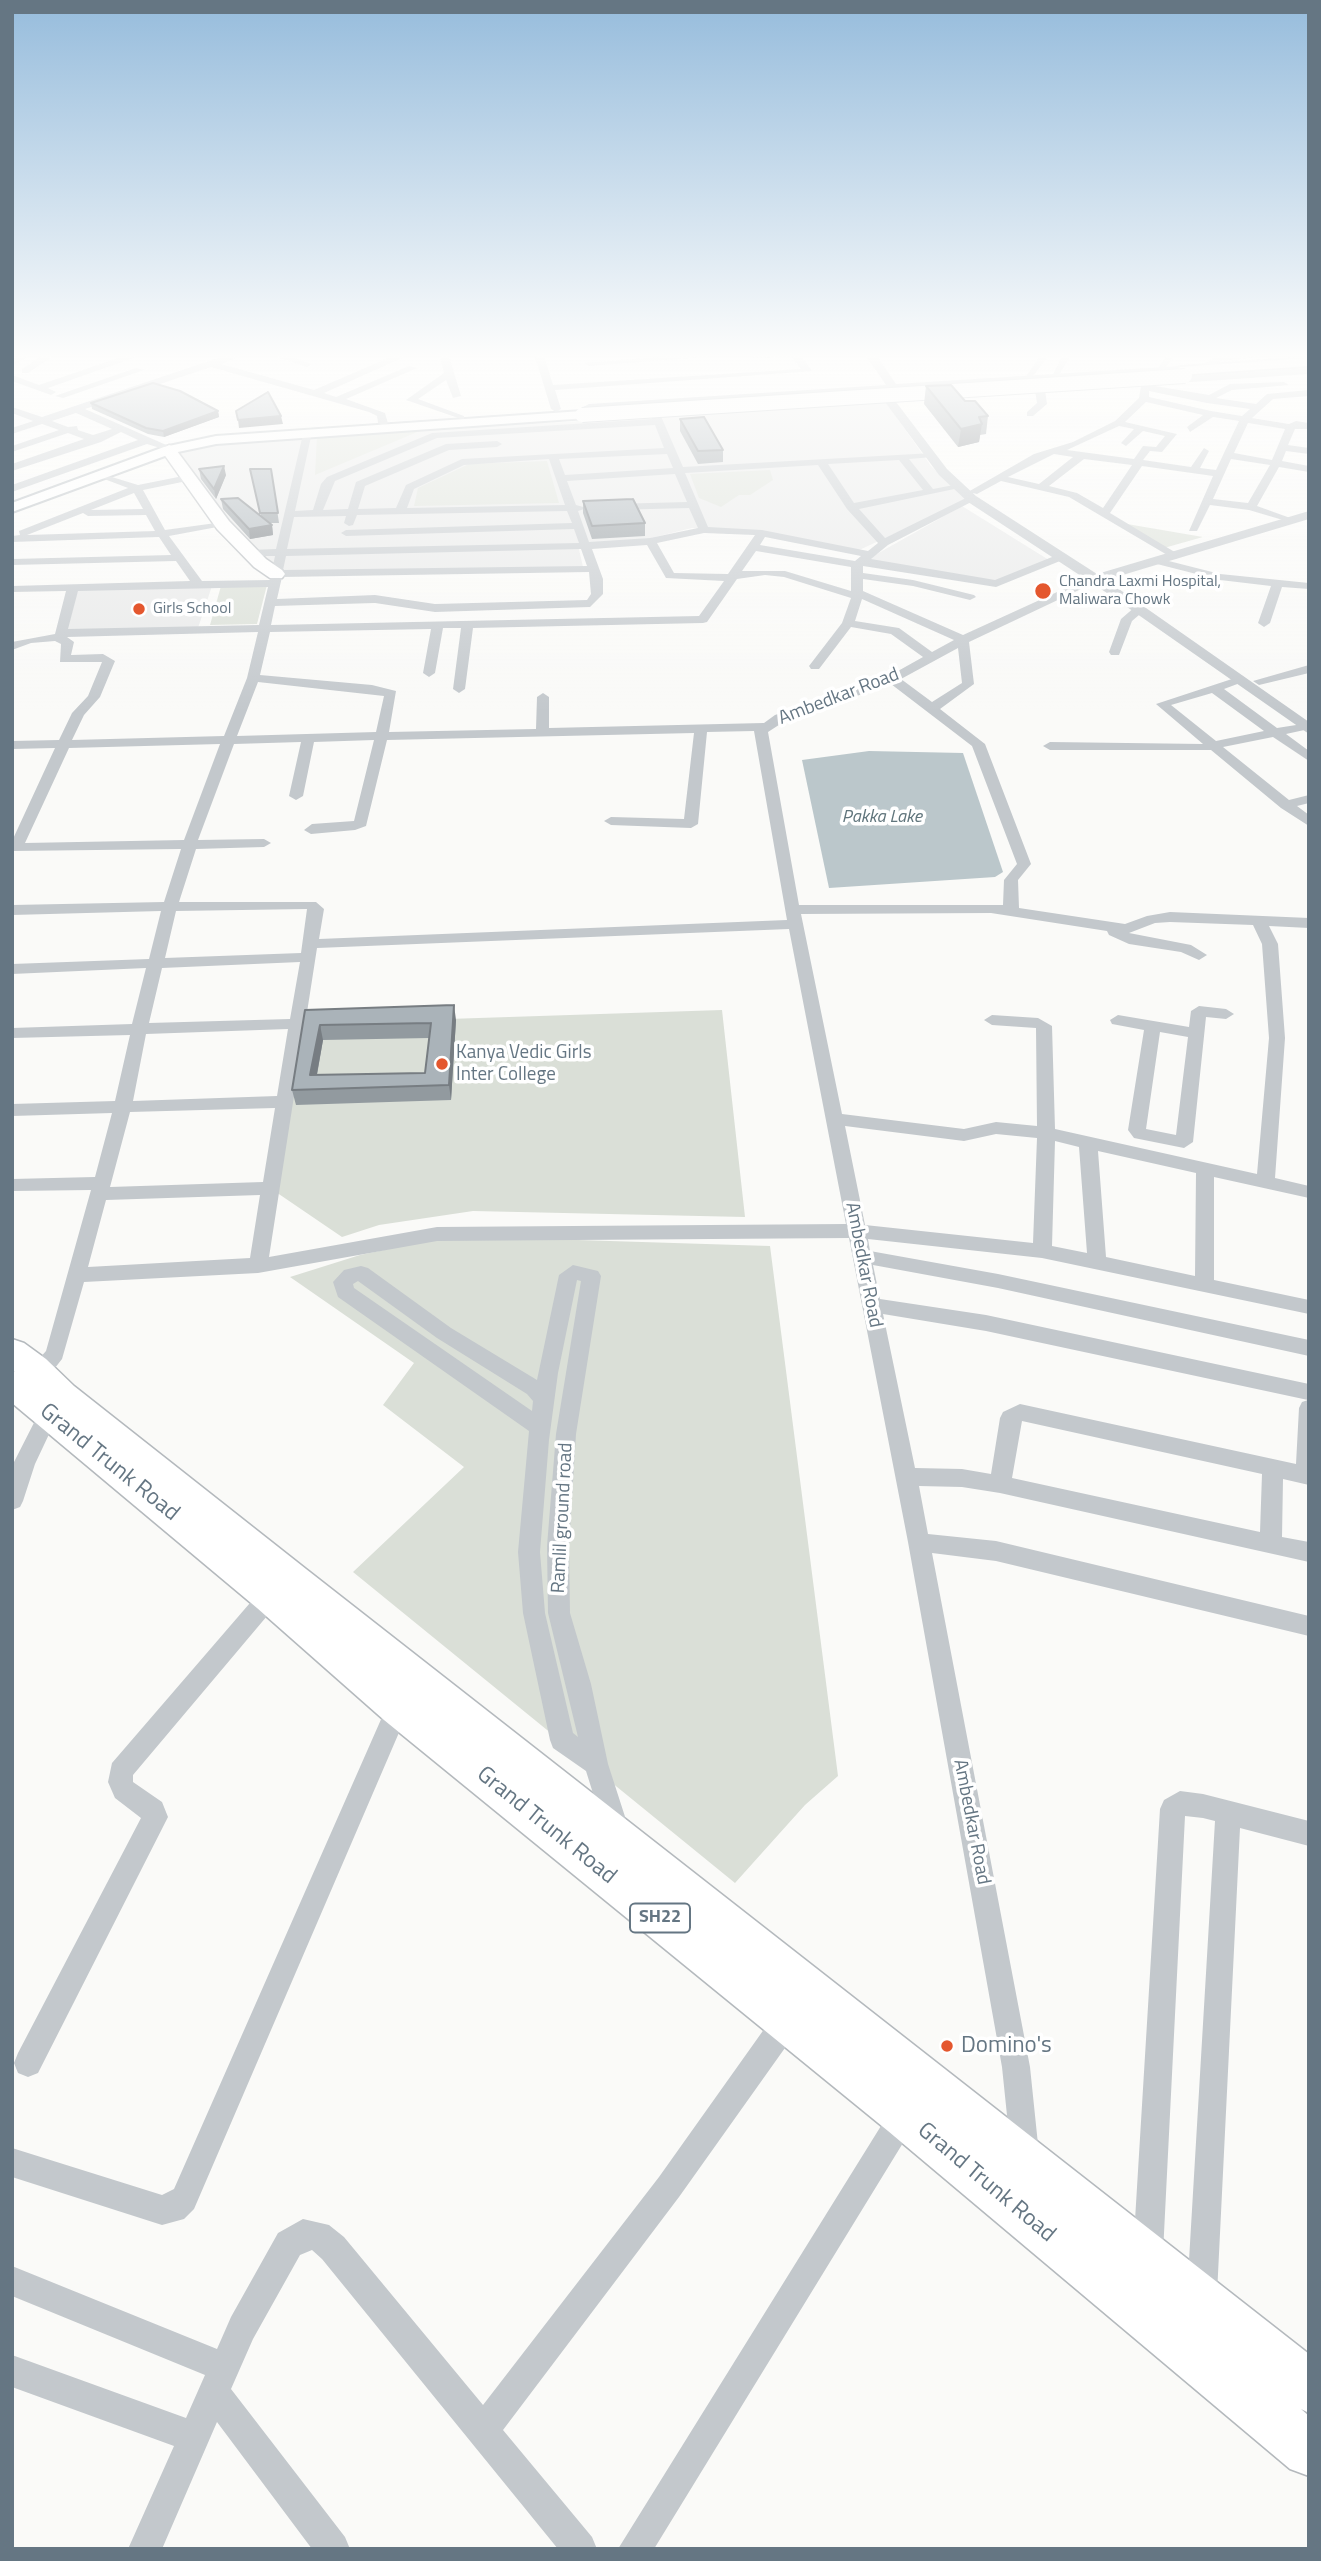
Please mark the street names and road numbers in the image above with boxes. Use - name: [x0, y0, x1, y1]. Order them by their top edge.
- street label: Ambedkar Road: [775, 664, 903, 730]
- street label: Ambedkar Road: [840, 1200, 886, 1330]
- street label: Grand Trunk Road: [34, 1398, 184, 1528]
- street label: Ramlil ground road: [548, 1442, 578, 1594]
- street label: Ambedkar Road: [948, 1757, 994, 1887]
- street label: Grand Trunk Road: [471, 1761, 621, 1891]
- road number: SH22: [630, 1904, 690, 1932]
- street label: Grand Trunk Road: [911, 2117, 1061, 2249]

